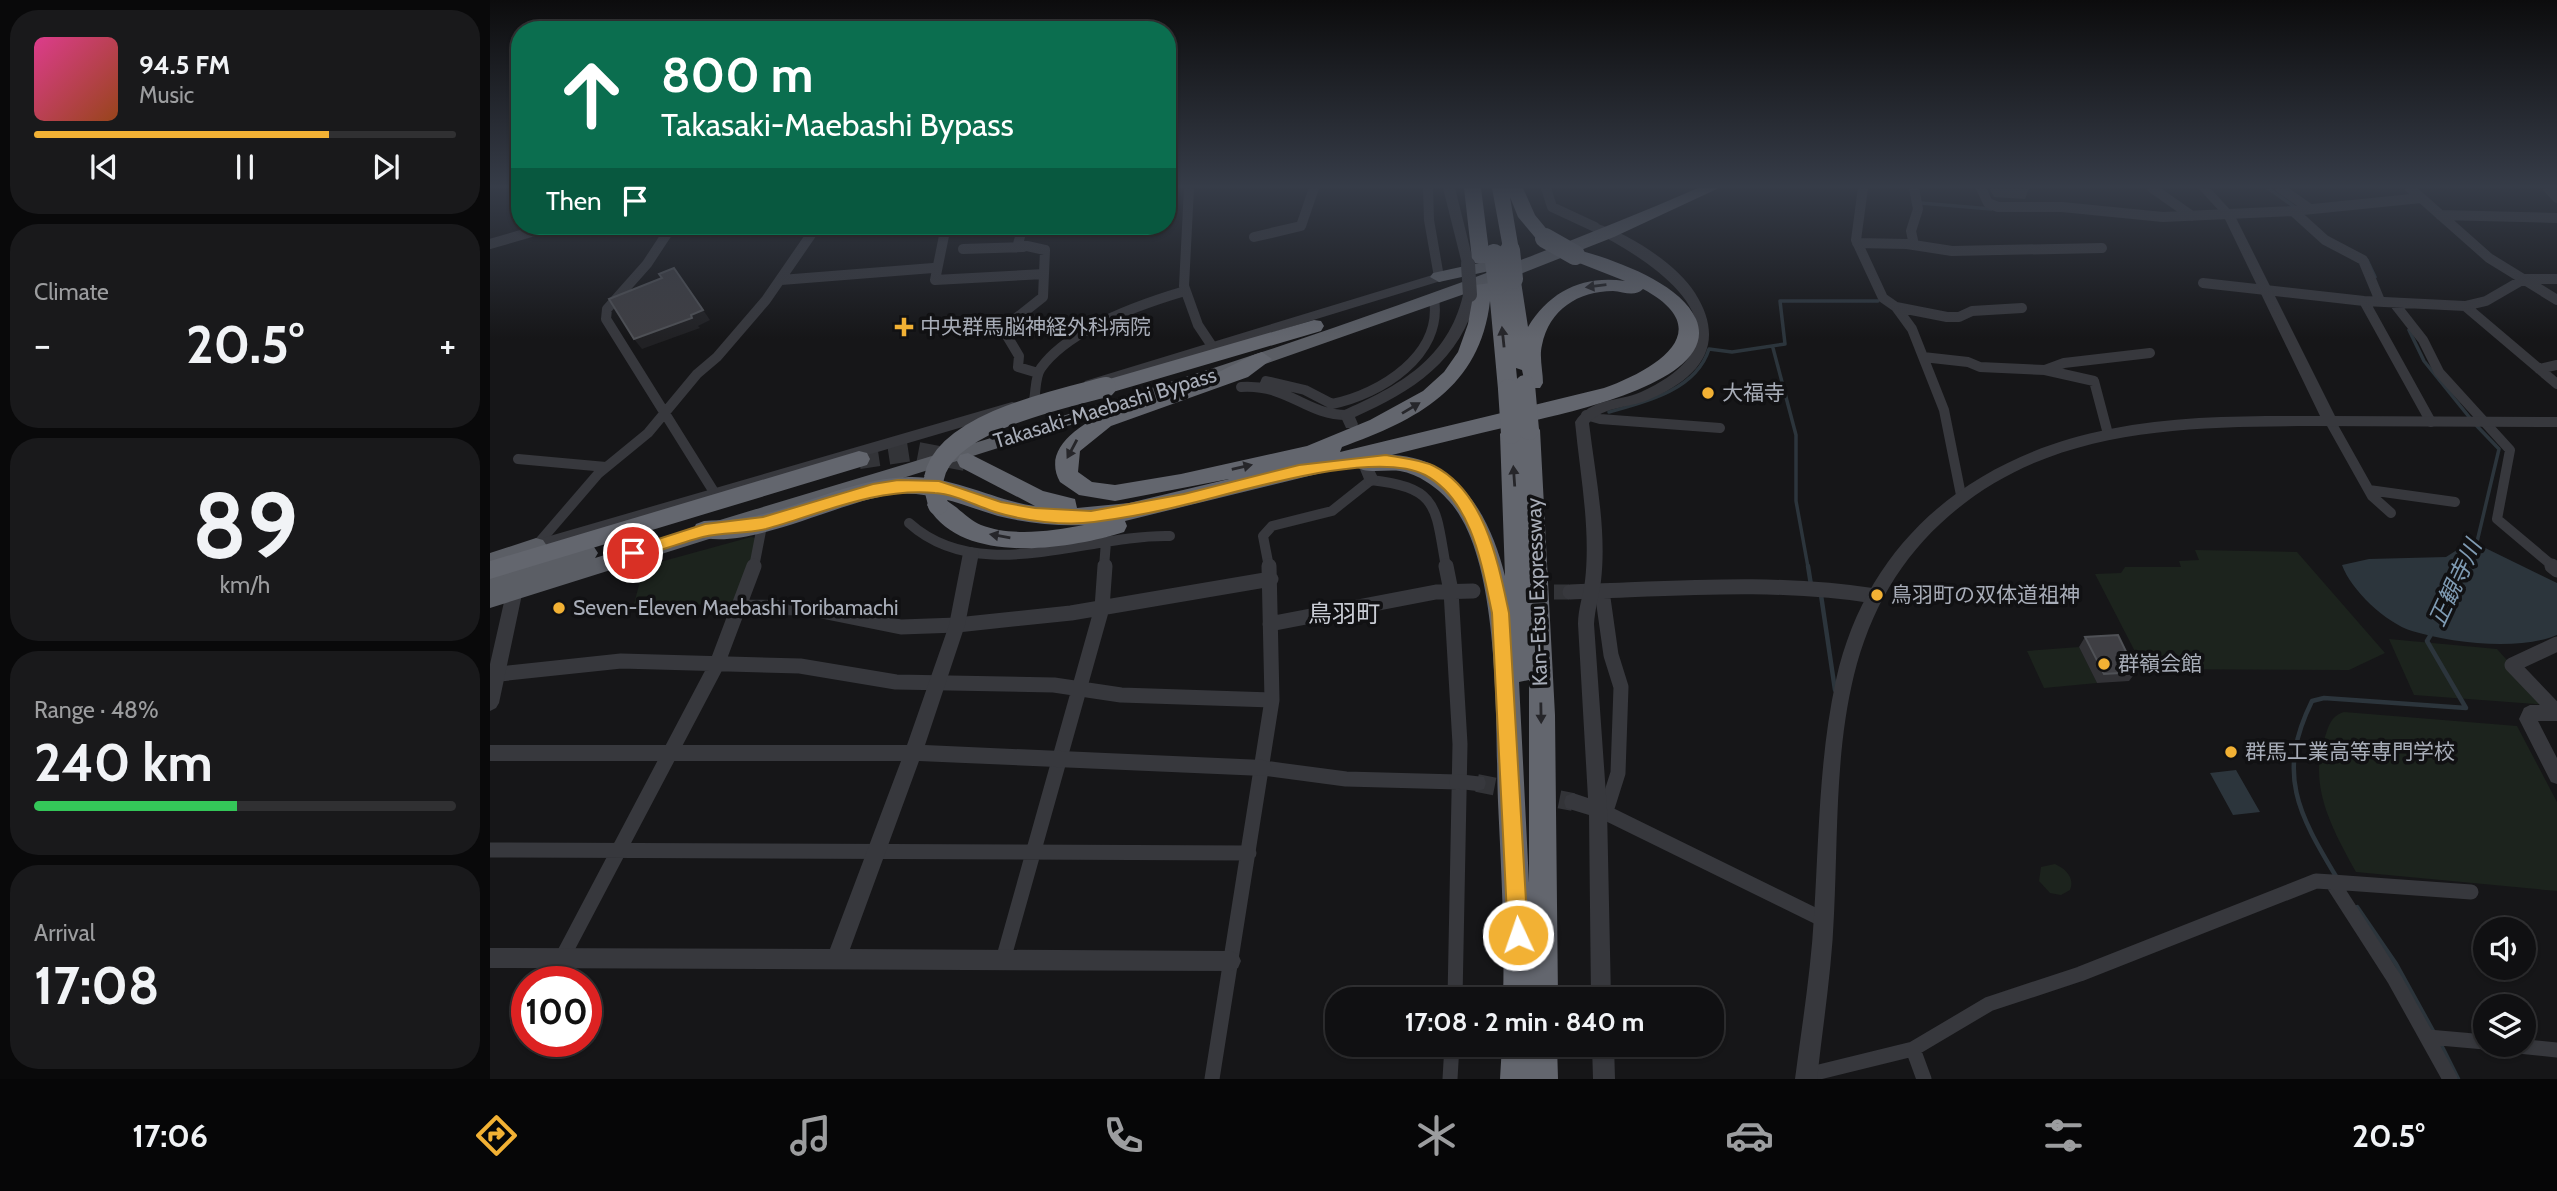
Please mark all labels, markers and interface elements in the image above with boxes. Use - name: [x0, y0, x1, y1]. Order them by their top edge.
- text: 800 m: [661, 45, 813, 104]
- text: 94.5 FM: [139, 49, 230, 81]
- icon: ahead: [546, 49, 637, 140]
- text: Music: [139, 81, 194, 109]
- text: Takasaki-Maebashi Bypass: [661, 105, 1014, 144]
- icon: previous: [85, 148, 123, 186]
- icon: pause: [226, 148, 264, 186]
- icon: next: [367, 148, 405, 186]
- icon: arrive: [616, 182, 654, 220]
- text: Then: [546, 185, 602, 217]
- text: Climate: [34, 278, 109, 306]
- one-way arrow: [1585, 281, 1607, 292]
- text: 20.5°: [186, 313, 304, 376]
- place label: 中央群馬脳神経外科病院: [920, 314, 1151, 339]
- marker: 中央群馬脳神経外科病院: [894, 317, 914, 337]
- text: −: [34, 321, 51, 368]
- text: +: [439, 321, 456, 368]
- one-way arrow: [1497, 326, 1508, 348]
- street label: Takasaki-Maebashi Bypass: [990, 362, 1220, 453]
- place label: 大福寺: [1722, 380, 1785, 405]
- marker: 大福寺: [1700, 385, 1716, 401]
- one-way arrow: [1402, 402, 1421, 414]
- one-way arrow: [1066, 440, 1078, 460]
- one-way arrow: [1231, 461, 1253, 472]
- one-way arrow: [1508, 465, 1519, 487]
- text: 89: [192, 470, 298, 581]
- street label: Kan-Etsu Expressway: [1521, 497, 1552, 687]
- pin: [603, 523, 663, 583]
- one-way arrow: [989, 531, 1011, 542]
- water label: 正観寺川: [2423, 533, 2488, 631]
- icon: arrive: [614, 534, 652, 572]
- text: km/h: [220, 571, 270, 599]
- place label: 鳥羽町の双体道祖神: [1891, 582, 2080, 607]
- marker: 鳥羽町の双体道祖神: [1869, 587, 1885, 603]
- place label: Seven-Eleven Maebashi Toribamachi: [573, 595, 899, 620]
- district label: 鳥羽町: [1308, 599, 1380, 628]
- marker: Seven-Eleven Maebashi Toribamachi: [551, 600, 567, 616]
- place label: 群嶺会館: [2118, 651, 2202, 676]
- marker: 群嶺会館: [2096, 656, 2112, 672]
- text: Range · 48%: [34, 696, 159, 724]
- one-way arrow: [1536, 702, 1547, 724]
- text: 240 km: [34, 731, 213, 794]
- place label: 群馬工業高等専門学校: [2245, 739, 2455, 764]
- marker: 群馬工業高等専門学校: [2223, 744, 2239, 760]
- position arrow: [1481, 898, 1555, 972]
- map controls: [2473, 917, 2536, 1057]
- button: sound: [2473, 917, 2536, 980]
- text: Arrival: [34, 919, 95, 947]
- text: 17:08: [34, 954, 159, 1017]
- speed limit sign: 100: [511, 966, 602, 1057]
- button: layers: [2473, 994, 2536, 1057]
- text: 17:08 · 2 min · 840 m: [1405, 1006, 1644, 1038]
- icon: directions: [472, 1111, 521, 1160]
- icon: music: [786, 1111, 835, 1160]
- icon: phone: [1099, 1111, 1148, 1160]
- icon: climate: [1412, 1111, 1461, 1160]
- icon: car: [1725, 1111, 1774, 1160]
- icon: filters: [2039, 1111, 2088, 1160]
- text: 17:06: [132, 1116, 208, 1155]
- text: 20.5°: [2352, 1116, 2425, 1155]

